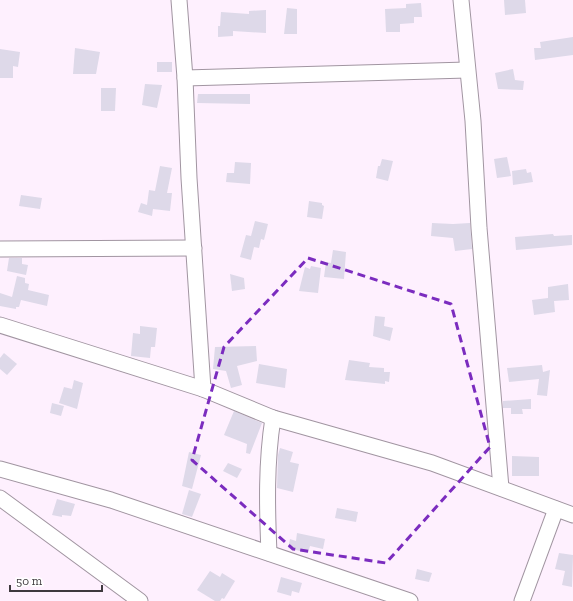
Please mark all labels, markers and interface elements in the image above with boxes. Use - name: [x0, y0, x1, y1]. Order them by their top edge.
- scale bar: [10, 567, 102, 593]
- text: 50 m: [16, 574, 43, 588]

